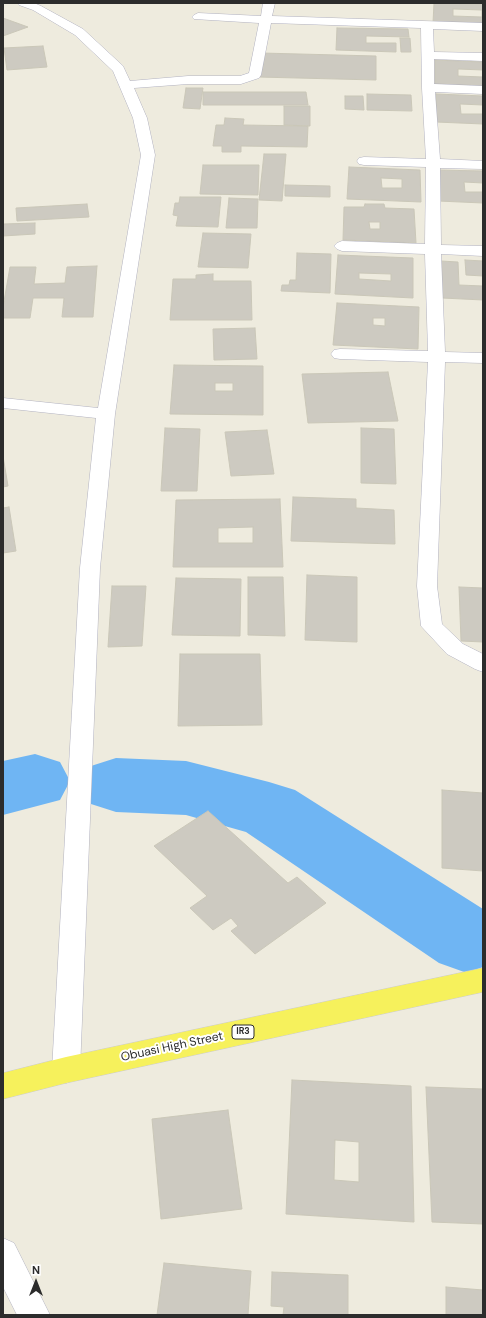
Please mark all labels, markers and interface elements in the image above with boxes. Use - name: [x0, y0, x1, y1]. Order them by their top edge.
- road number: IR3: [232, 1025, 254, 1039]
- street label: Obuasi High Street: [120, 1029, 224, 1065]
- north arrow: [16, 1262, 56, 1302]
- text: N: [32, 1263, 40, 1277]

